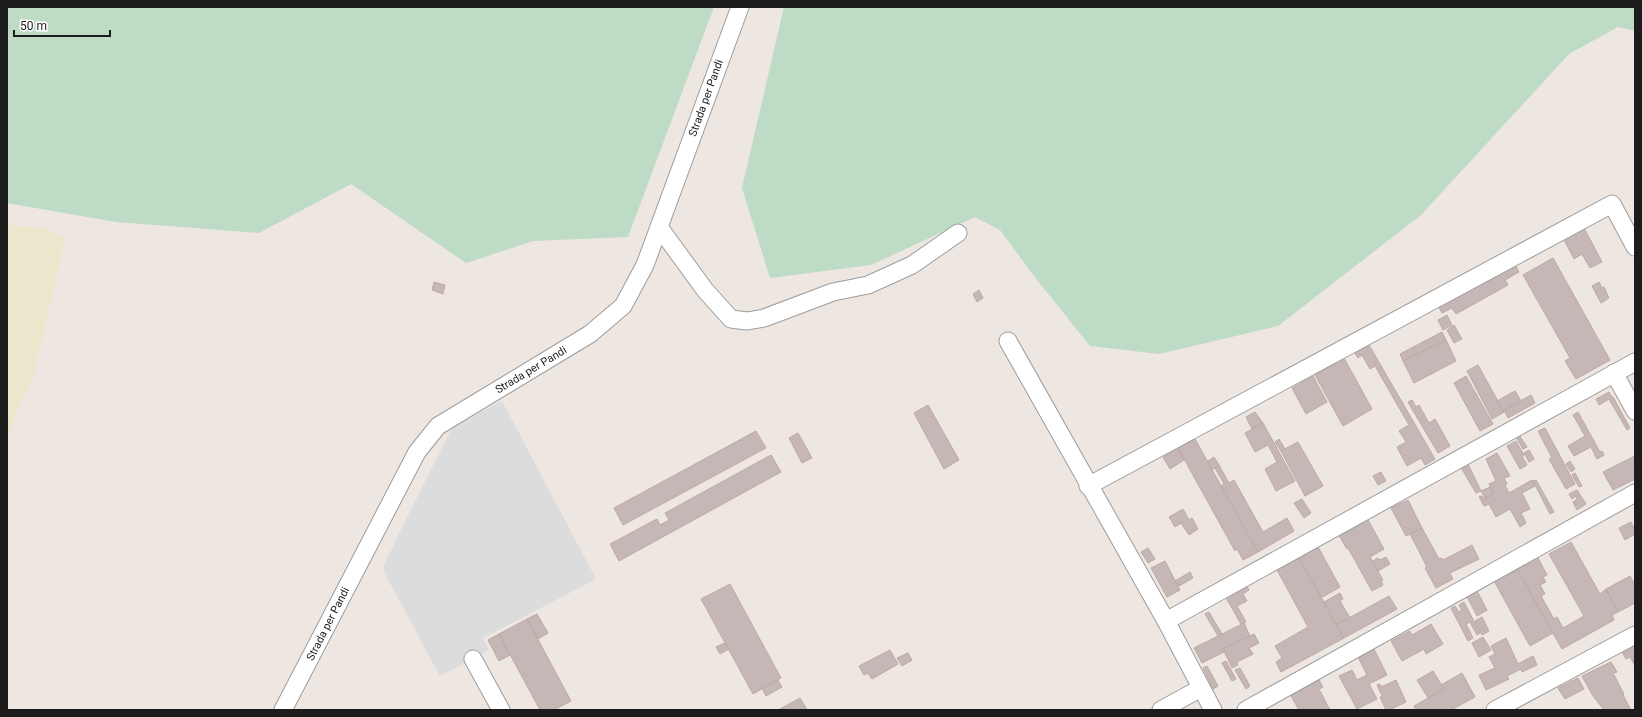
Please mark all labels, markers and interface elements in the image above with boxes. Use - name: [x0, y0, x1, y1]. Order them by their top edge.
- scale bar: [14, 12, 110, 38]
- text: 50 m: [20, 19, 47, 33]
- street label: Strada per Pandi: [686, 58, 726, 138]
- street label: Strada per Pandi: [493, 344, 569, 396]
- street label: Strada per Pandi: [304, 585, 352, 663]

